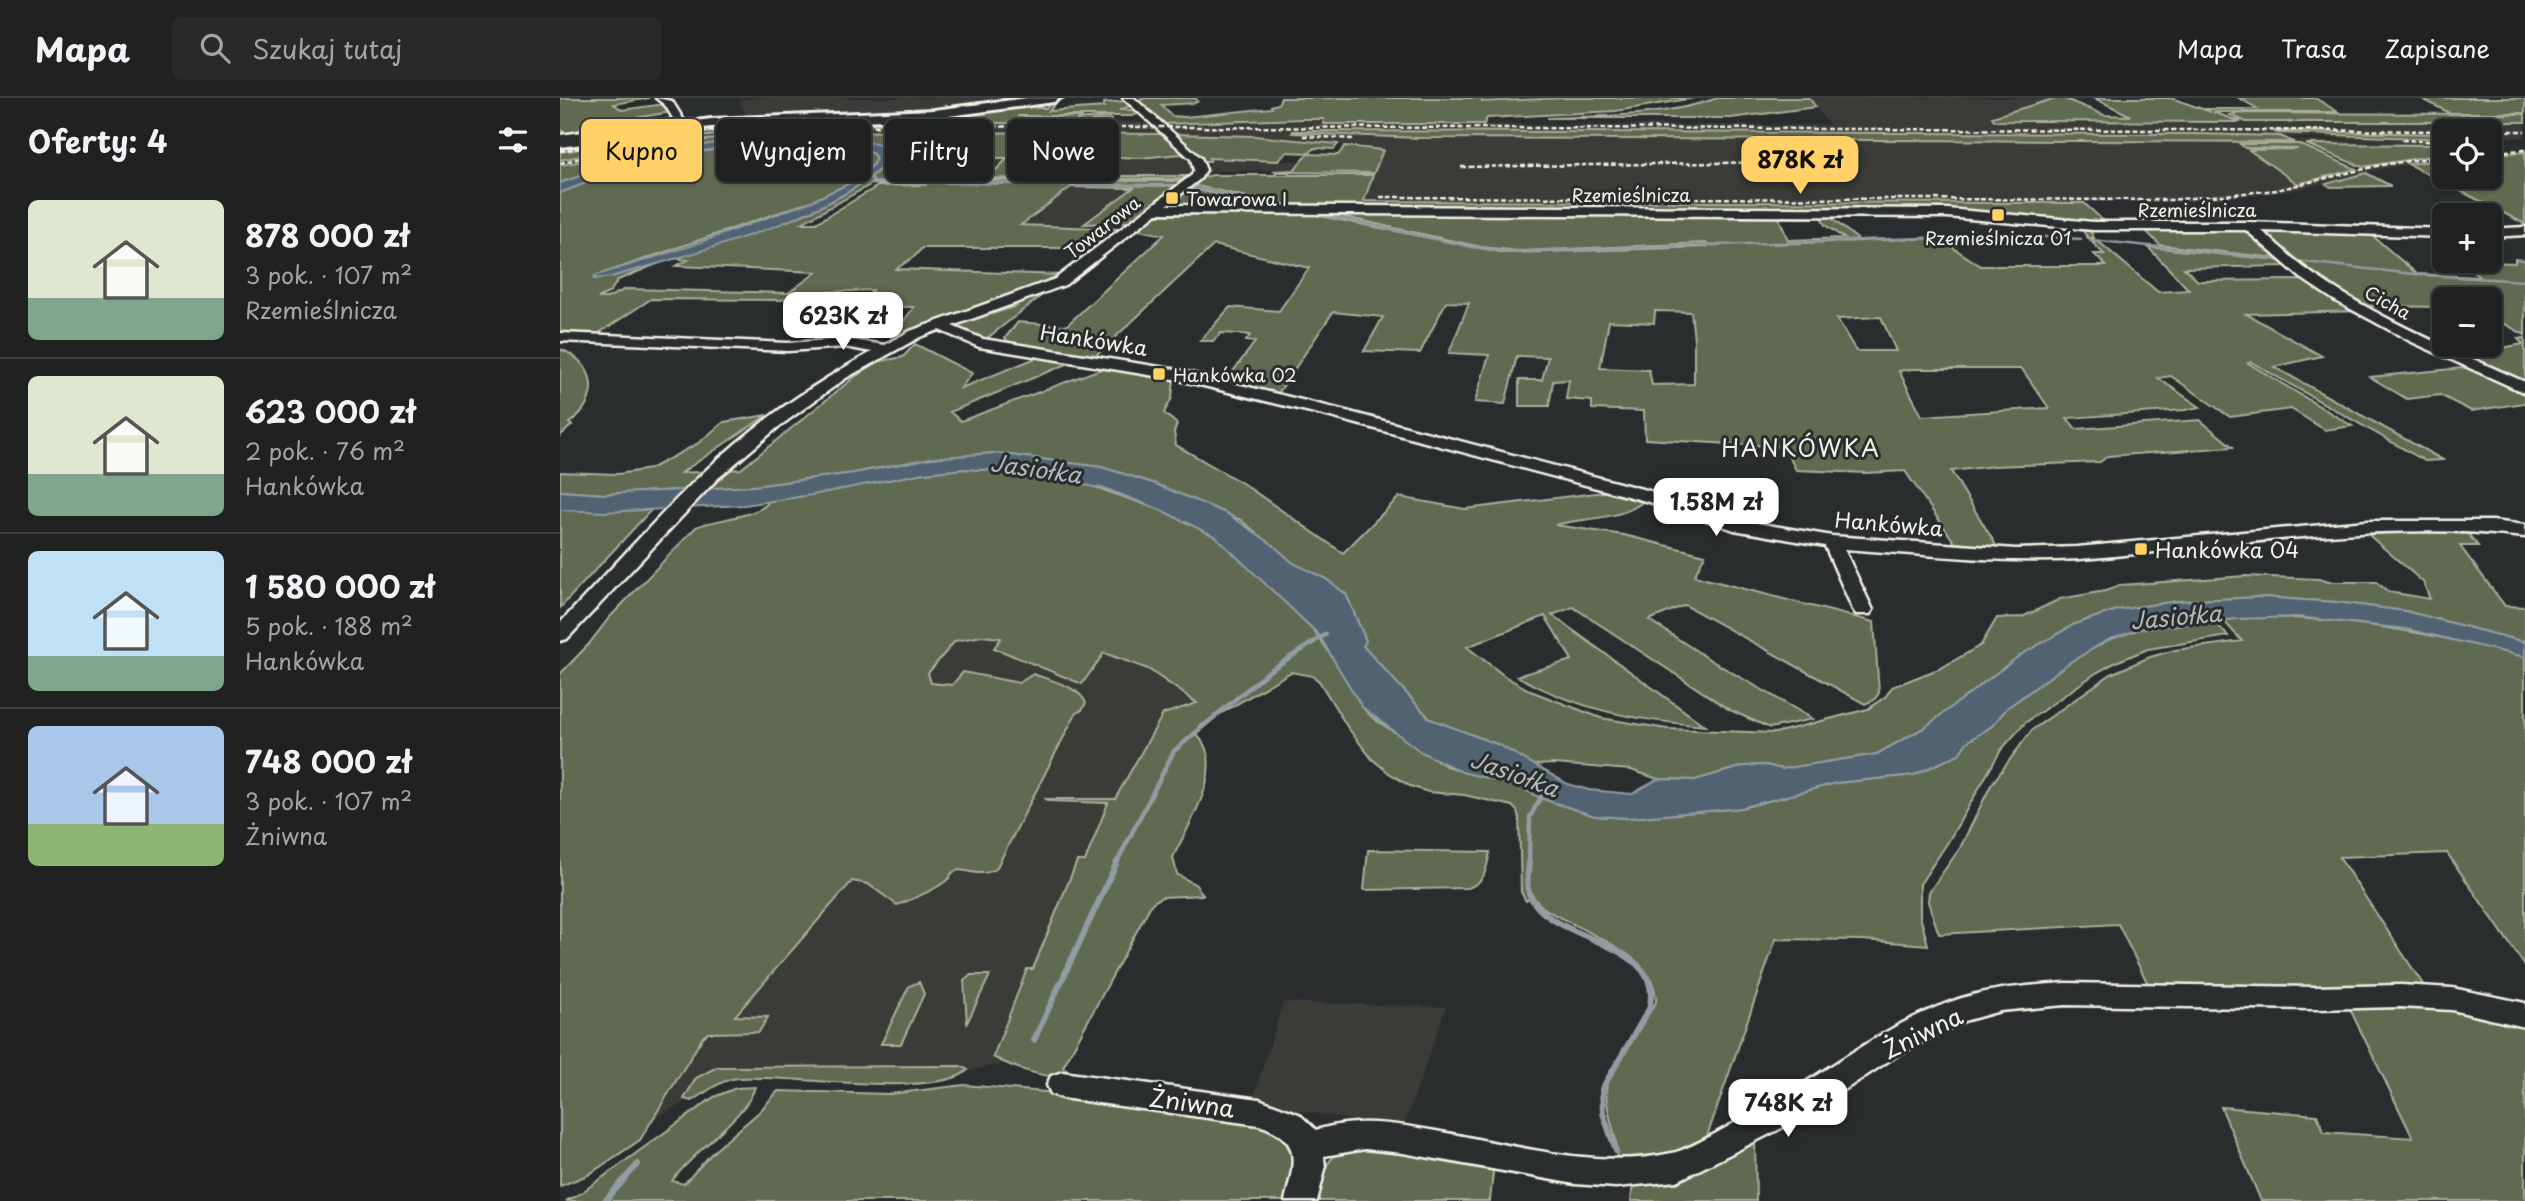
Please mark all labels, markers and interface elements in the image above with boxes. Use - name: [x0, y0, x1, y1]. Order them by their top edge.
- search box: [172, 17, 662, 80]
- text: Mapa: [35, 23, 130, 73]
- icon: search: [196, 29, 234, 67]
- text: Szukaj tutaj: [252, 29, 402, 68]
- text: Mapa: [2177, 30, 2243, 66]
- text: Trasa: [2281, 30, 2346, 66]
- text: Zapisane: [2384, 30, 2490, 66]
- text: Oferty: 4: [28, 118, 168, 163]
- chip: Kupno: [581, 119, 702, 182]
- chip: Wynajem: [716, 119, 871, 182]
- chip: Filtry: [885, 119, 993, 182]
- chip: Nowe: [1007, 119, 1119, 182]
- map controls: [2432, 119, 2502, 357]
- button: locate: [2432, 119, 2502, 189]
- icon: filters: [494, 121, 532, 159]
- pin: 878K zł: [1735, 136, 1865, 196]
- text: 878K zł: [1757, 141, 1843, 176]
- street label: Rzemieślnicza: [1572, 181, 1691, 208]
- place label: Towarowa I: [1186, 185, 1287, 212]
- street label: Towarowa: [1058, 188, 1146, 265]
- marker: Towarowa I: [1164, 190, 1180, 206]
- street label: Rzemieślnicza: [2138, 196, 2257, 223]
- button: +: [2432, 203, 2502, 273]
- marker: Rzemieślnicza 01: [1990, 207, 2006, 223]
- text: 878 000 zł: [245, 212, 409, 257]
- place label: Rzemieślnicza 01: [1925, 224, 2071, 251]
- icon: home: [84, 228, 168, 312]
- text: 3 pok. · 107 m²: [245, 257, 412, 292]
- street label: Cicha: [2360, 278, 2417, 326]
- button: −: [2432, 287, 2502, 357]
- text: Rzemieślnicza: [245, 292, 397, 327]
- pin: 623K zł: [778, 292, 908, 352]
- text: 623K zł: [799, 297, 887, 332]
- street label: Hankówka: [1038, 315, 1150, 363]
- place label: Hankówka 02: [1173, 361, 1297, 388]
- marker: Hankówka 02: [1151, 366, 1167, 382]
- text: 623 000 zł: [245, 388, 415, 433]
- icon: home: [84, 404, 168, 488]
- district label: HANKÓWKA: [1721, 430, 1881, 465]
- text: 2 pok. · 76 m²: [245, 433, 405, 468]
- water label: Jasiołka: [988, 444, 1084, 492]
- text: Hankówka: [245, 468, 364, 503]
- pin: 1.58M zł: [1644, 478, 1788, 538]
- text: 1.58M zł: [1670, 483, 1762, 518]
- street label: Hankówka: [1833, 502, 1945, 544]
- place label: Hankówka 04: [2155, 533, 2299, 565]
- marker: Hankówka 04: [2133, 541, 2149, 557]
- text: 1 580 000 zł: [245, 563, 434, 608]
- icon: home: [84, 579, 168, 663]
- water label: Jasiołka: [2129, 595, 2224, 637]
- text: 5 pok. · 188 m²: [245, 608, 413, 643]
- text: Hankówka: [245, 643, 364, 678]
- text: 748 000 zł: [245, 738, 411, 783]
- water label: Jasiołka: [1466, 741, 1565, 805]
- icon: home: [84, 754, 168, 838]
- text: 3 pok. · 107 m²: [245, 783, 412, 818]
- text: Żniwna: [245, 818, 327, 853]
- street label: Żniwna: [1876, 997, 1968, 1067]
- street label: Żniwna: [1147, 1078, 1237, 1126]
- pin: 748K zł: [1723, 1080, 1853, 1139]
- text: 748K zł: [1744, 1084, 1832, 1119]

